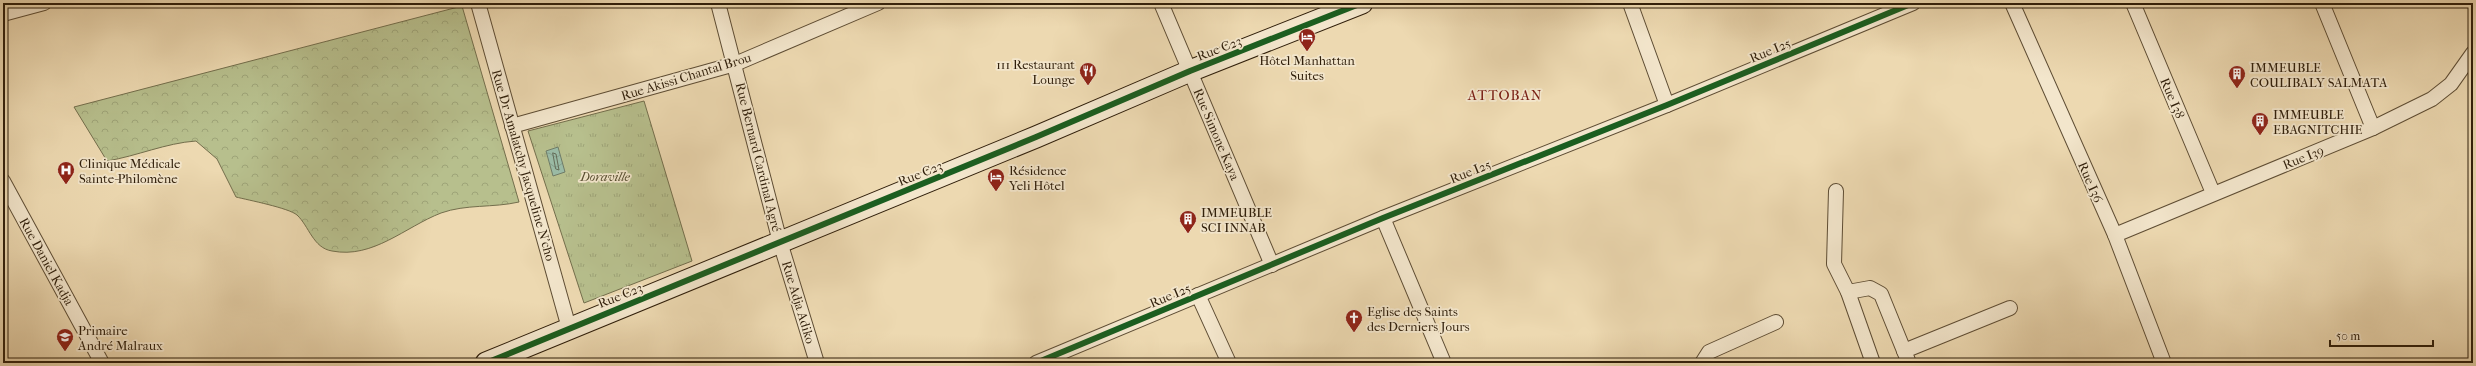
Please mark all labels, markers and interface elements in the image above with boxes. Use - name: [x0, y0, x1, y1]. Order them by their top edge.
- hotel icon: Hôtel Manhattan Suites: [1297, 27, 1317, 52]
- street label: Rue C23: [1195, 33, 1244, 64]
- street label: Rue I25: [1747, 35, 1793, 66]
- street label: Rue Akissi Chantal Brou: [619, 49, 754, 103]
- place label: Hôtel Manhattan Suites: [1259, 53, 1355, 83]
- place label: 111 Restaurant Lounge: [996, 57, 1076, 87]
- place label: IMMEUBLE COULIBALY SALMATA: [2250, 60, 2388, 90]
- restaurant icon: 111 Restaurant Lounge: [1078, 61, 1098, 86]
- building icon: IMMEUBLE COULIBALY SALMATA: [2227, 64, 2247, 89]
- street label: Rue Dr Amalatchy Jacqueline N'cho: [489, 68, 558, 263]
- street label: Rue I38: [2157, 76, 2188, 121]
- street label: Rue Bernard Cardinal Agré: [733, 81, 784, 234]
- street label: Rue Simone Kaya: [1190, 86, 1243, 183]
- district label: ATTOBAN: [1467, 87, 1542, 104]
- place label: IMMEUBLE EBAGNITCHIE: [2273, 107, 2363, 137]
- building icon: IMMEUBLE EBAGNITCHIE: [2250, 111, 2270, 136]
- street label: Rue I39: [2280, 142, 2326, 172]
- place label: Clinique Médicale Sainte-Philomène: [79, 156, 181, 186]
- street label: Rue I25: [1447, 156, 1493, 186]
- street label: Rue C23: [896, 158, 945, 189]
- street label: Rue I36: [2075, 159, 2107, 206]
- hospital icon: Clinique Médicale Sainte-Philomène: [56, 160, 76, 185]
- place label: Résidence Yeli Hôtel: [1008, 163, 1067, 193]
- hotel icon: Résidence Yeli Hôtel: [986, 167, 1006, 192]
- park label: Doraville: [579, 169, 631, 184]
- place label: IMMEUBLE SCI INNAB: [1201, 205, 1272, 235]
- building icon: IMMEUBLE SCI INNAB: [1178, 209, 1198, 234]
- street label: Rue Daniel Kadja: [16, 215, 77, 308]
- street label: Rue Adja Adiko: [779, 259, 818, 346]
- street label: Rue C23: [596, 280, 645, 311]
- street label: Rue I25: [1147, 280, 1193, 311]
- place label: Eglise des Saints des Derniers Jours: [1367, 304, 1470, 334]
- church icon: Eglise des Saints des Derniers Jours: [1344, 308, 1364, 333]
- scale bar: [2330, 322, 2433, 348]
- place label: Primaire André Malraux: [77, 323, 163, 353]
- school or university icon: Primaire André Malraux: [55, 327, 75, 352]
- text: 50 m: [2336, 329, 2360, 343]

